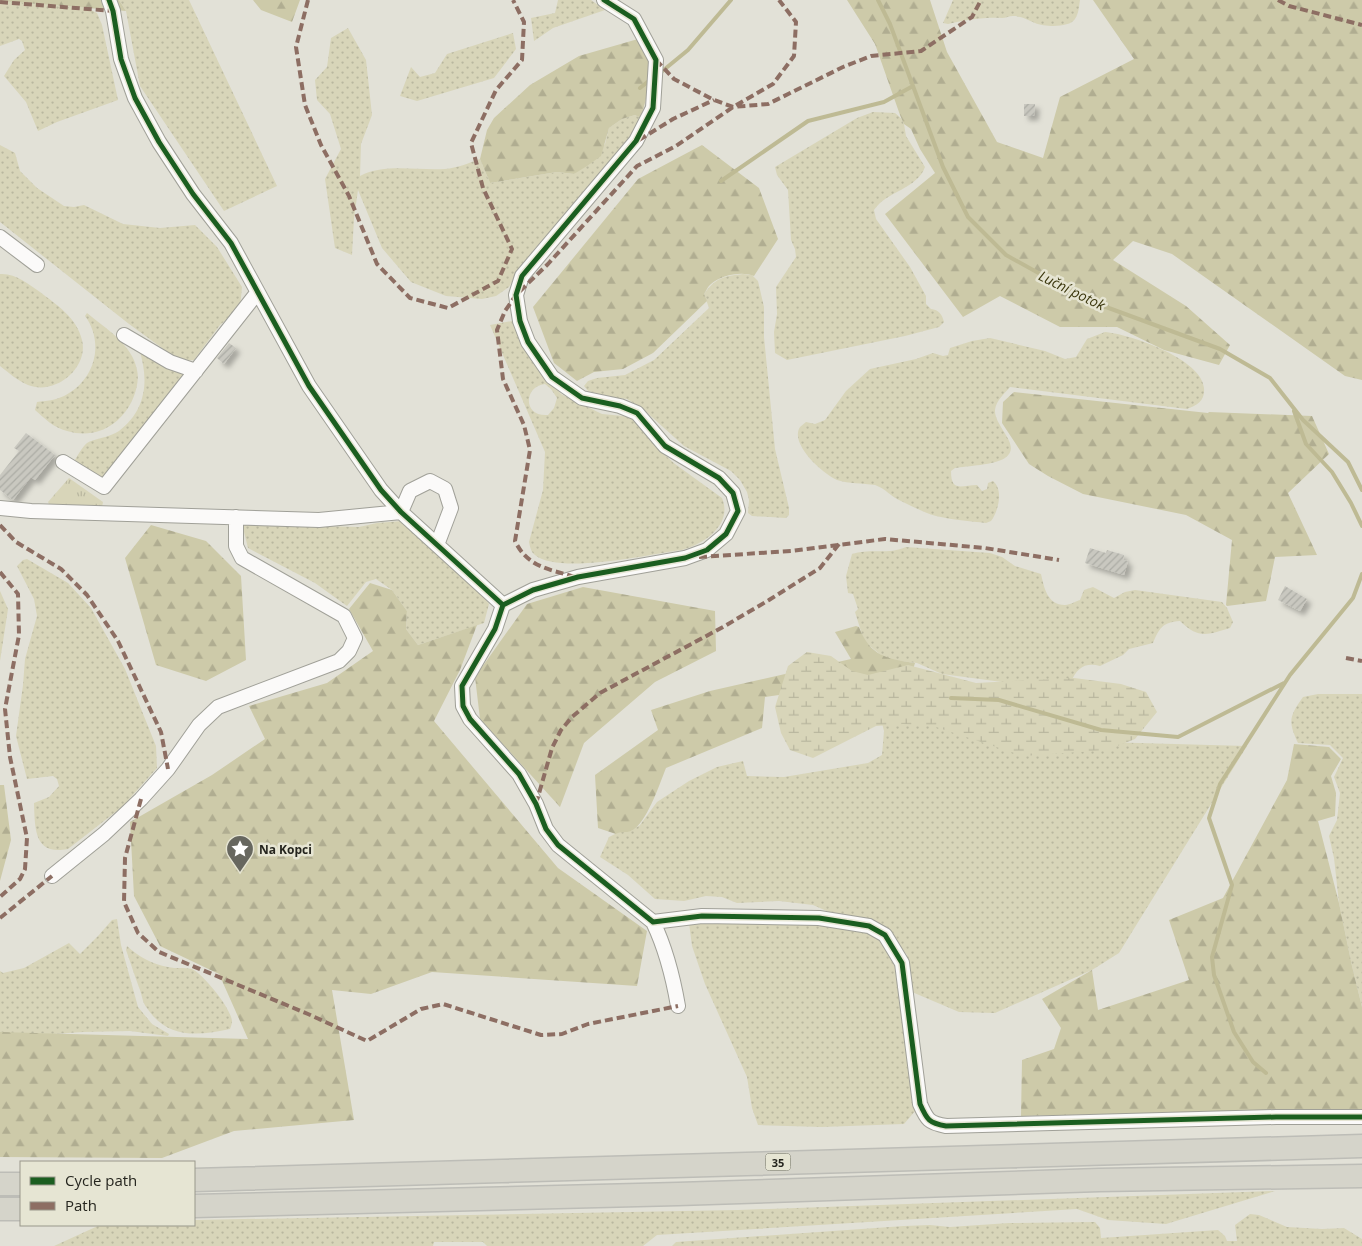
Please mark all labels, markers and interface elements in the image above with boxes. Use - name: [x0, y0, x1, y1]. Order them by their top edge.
- water label: Luční potok: [1036, 266, 1109, 315]
- place icon: Na Kopci: [225, 834, 255, 873]
- place label: Na Kopci: [259, 841, 312, 858]
- road number: 35: [766, 1154, 790, 1170]
- legend: [20, 1161, 195, 1226]
- text: Cycle path: [65, 1170, 137, 1190]
- text: Path: [65, 1195, 97, 1215]

